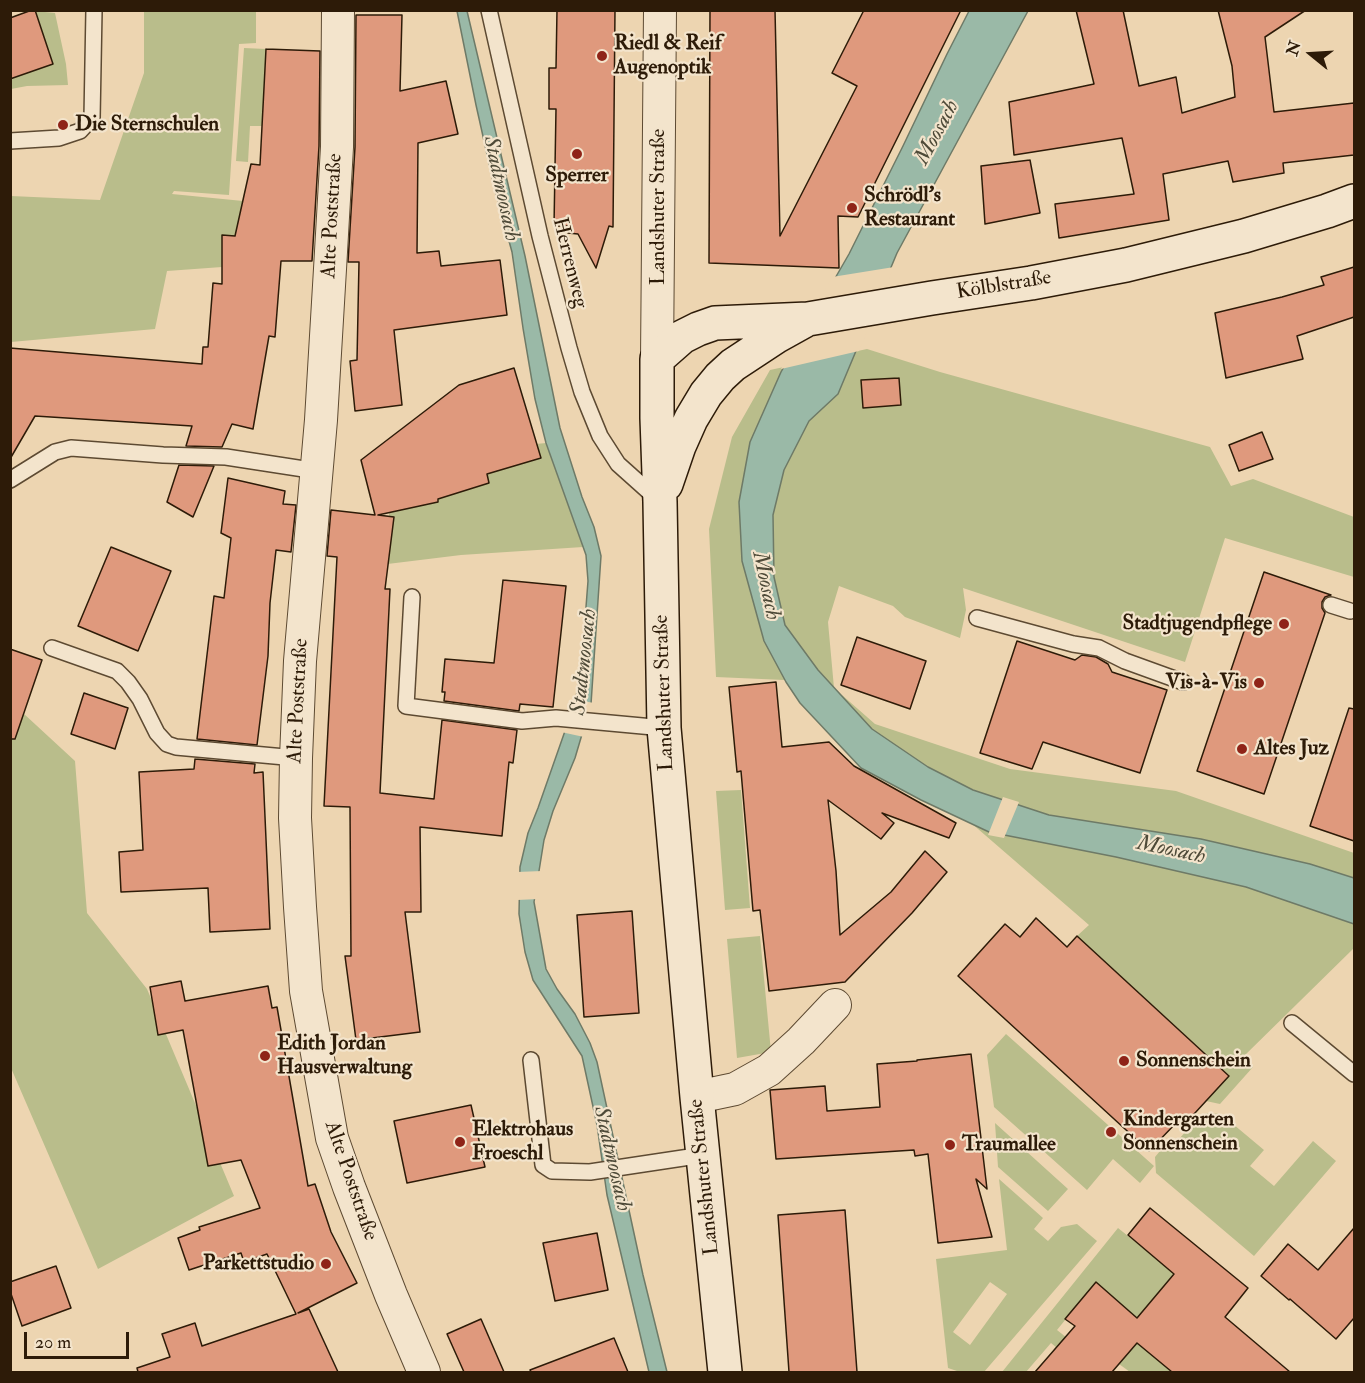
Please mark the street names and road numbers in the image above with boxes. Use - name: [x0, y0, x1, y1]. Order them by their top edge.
- street label: Landshuter Straße: [646, 129, 672, 285]
- street label: Alte Poststraße: [317, 153, 349, 279]
- street label: Herrenweg: [546, 215, 592, 311]
- street label: Kölblstraße: [955, 266, 1053, 306]
- street label: Landshuter Straße: [650, 614, 680, 772]
- street label: Alte Poststraße: [283, 638, 315, 764]
- street label: Landshuter Straße: [684, 1098, 726, 1256]
- street label: Alte Poststraße: [318, 1118, 382, 1244]

